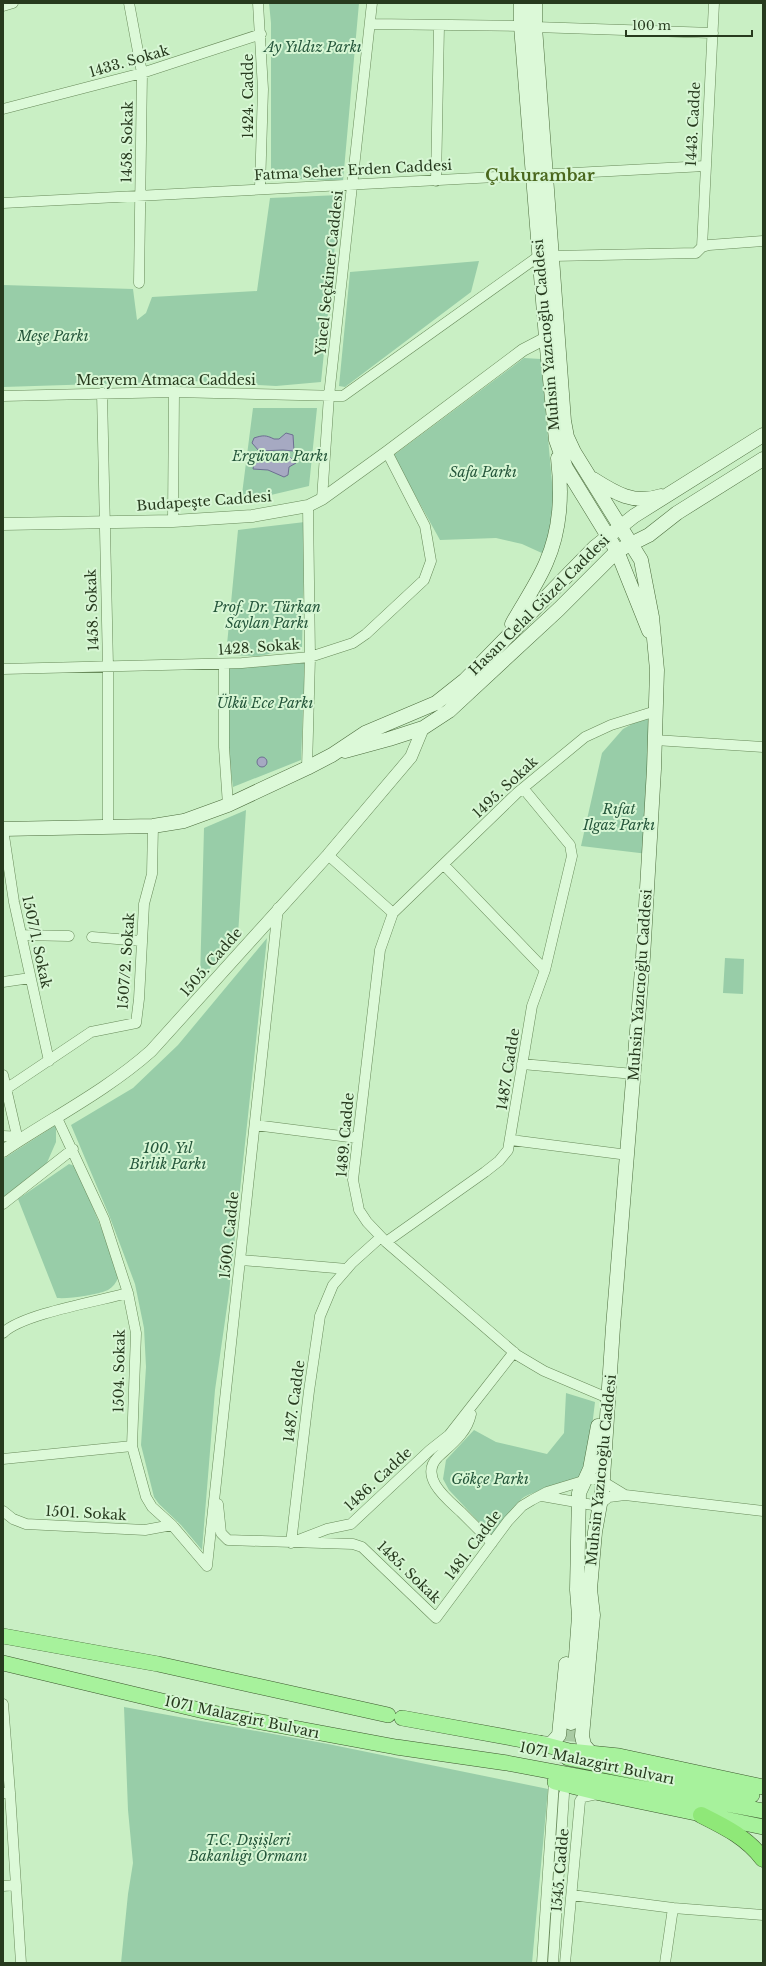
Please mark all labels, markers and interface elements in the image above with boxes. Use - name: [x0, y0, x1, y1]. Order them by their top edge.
- scale bar: [626, 12, 752, 38]
- text: 100 m: [632, 18, 671, 33]
- park label: Ay Yıldız Parkı: [262, 38, 362, 56]
- street label: 1433. Sokak: [87, 41, 172, 81]
- street label: 1424. Cadde: [239, 54, 257, 138]
- street label: 1443. Cadde: [682, 81, 704, 167]
- street label: 1458. Sokak: [117, 101, 137, 183]
- street label: Fatma Seher Erden Caddesi: [253, 156, 453, 184]
- district label: Çukurambar: [485, 165, 595, 185]
- street label: Yücel Seçkiner Caddesi: [311, 189, 347, 357]
- street label: Muhsin Yazıcıoğlu Caddesi: [529, 238, 563, 432]
- park label: Meşe Parkı: [16, 327, 89, 345]
- street label: Meryem Atmaca Caddesi: [76, 371, 256, 389]
- park label: Ergüvan Parkı: [231, 447, 328, 465]
- park label: Safa Parkı: [449, 463, 517, 481]
- street label: Budapeşte Caddesi: [136, 487, 272, 515]
- street label: Hasan Celal Güzel Caddesi: [465, 531, 613, 679]
- street label: 1458. Sokak: [82, 568, 102, 651]
- park label: Prof. Dr. Türkan Saylan Parkı: [212, 598, 321, 632]
- street label: 1428. Sokak: [217, 635, 301, 659]
- park label: Ülkü Ece Parkı: [217, 693, 313, 712]
- street label: 1495. Sokak: [469, 752, 541, 822]
- park label: Rıfat Ilgaz Parkı: [582, 800, 655, 834]
- street label: Muhsin Yazıcıoğlu Caddesi: [624, 888, 656, 1082]
- street label: 1507/1. Sokak: [18, 894, 56, 990]
- street label: 1507/2. Sokak: [114, 912, 138, 1010]
- street label: 1505. Cadde: [176, 924, 246, 1000]
- street label: 1487. Cadde: [493, 1027, 523, 1111]
- street label: 1489. Cadde: [332, 1092, 358, 1178]
- park label: 100. Yıl Birlik Parkı: [129, 1139, 207, 1173]
- street label: 1500. Cadde: [215, 1191, 243, 1279]
- street label: 1504. Sokak: [109, 1329, 129, 1413]
- street label: 1487. Cadde: [279, 1359, 309, 1443]
- street label: Muhsin Yazıcıoğlu Caddesi: [582, 1373, 620, 1567]
- street label: 1486. Cadde: [341, 1443, 415, 1515]
- park label: Gökçe Parkı: [451, 1470, 529, 1488]
- street label: 1501. Sokak: [45, 1502, 127, 1524]
- street label: 1481. Cadde: [441, 1507, 505, 1583]
- street label: 1485. Sokak: [373, 1537, 445, 1607]
- street label: 1071 Malazgirt Bulvarı: [163, 1692, 321, 1742]
- street label: 1071 Malazgirt Bulvarı: [518, 1738, 676, 1788]
- street label: 1545. Cadde: [547, 1827, 573, 1913]
- park label: T.C. Dışişleri Bakanlığı Ormanı: [188, 1831, 308, 1865]

